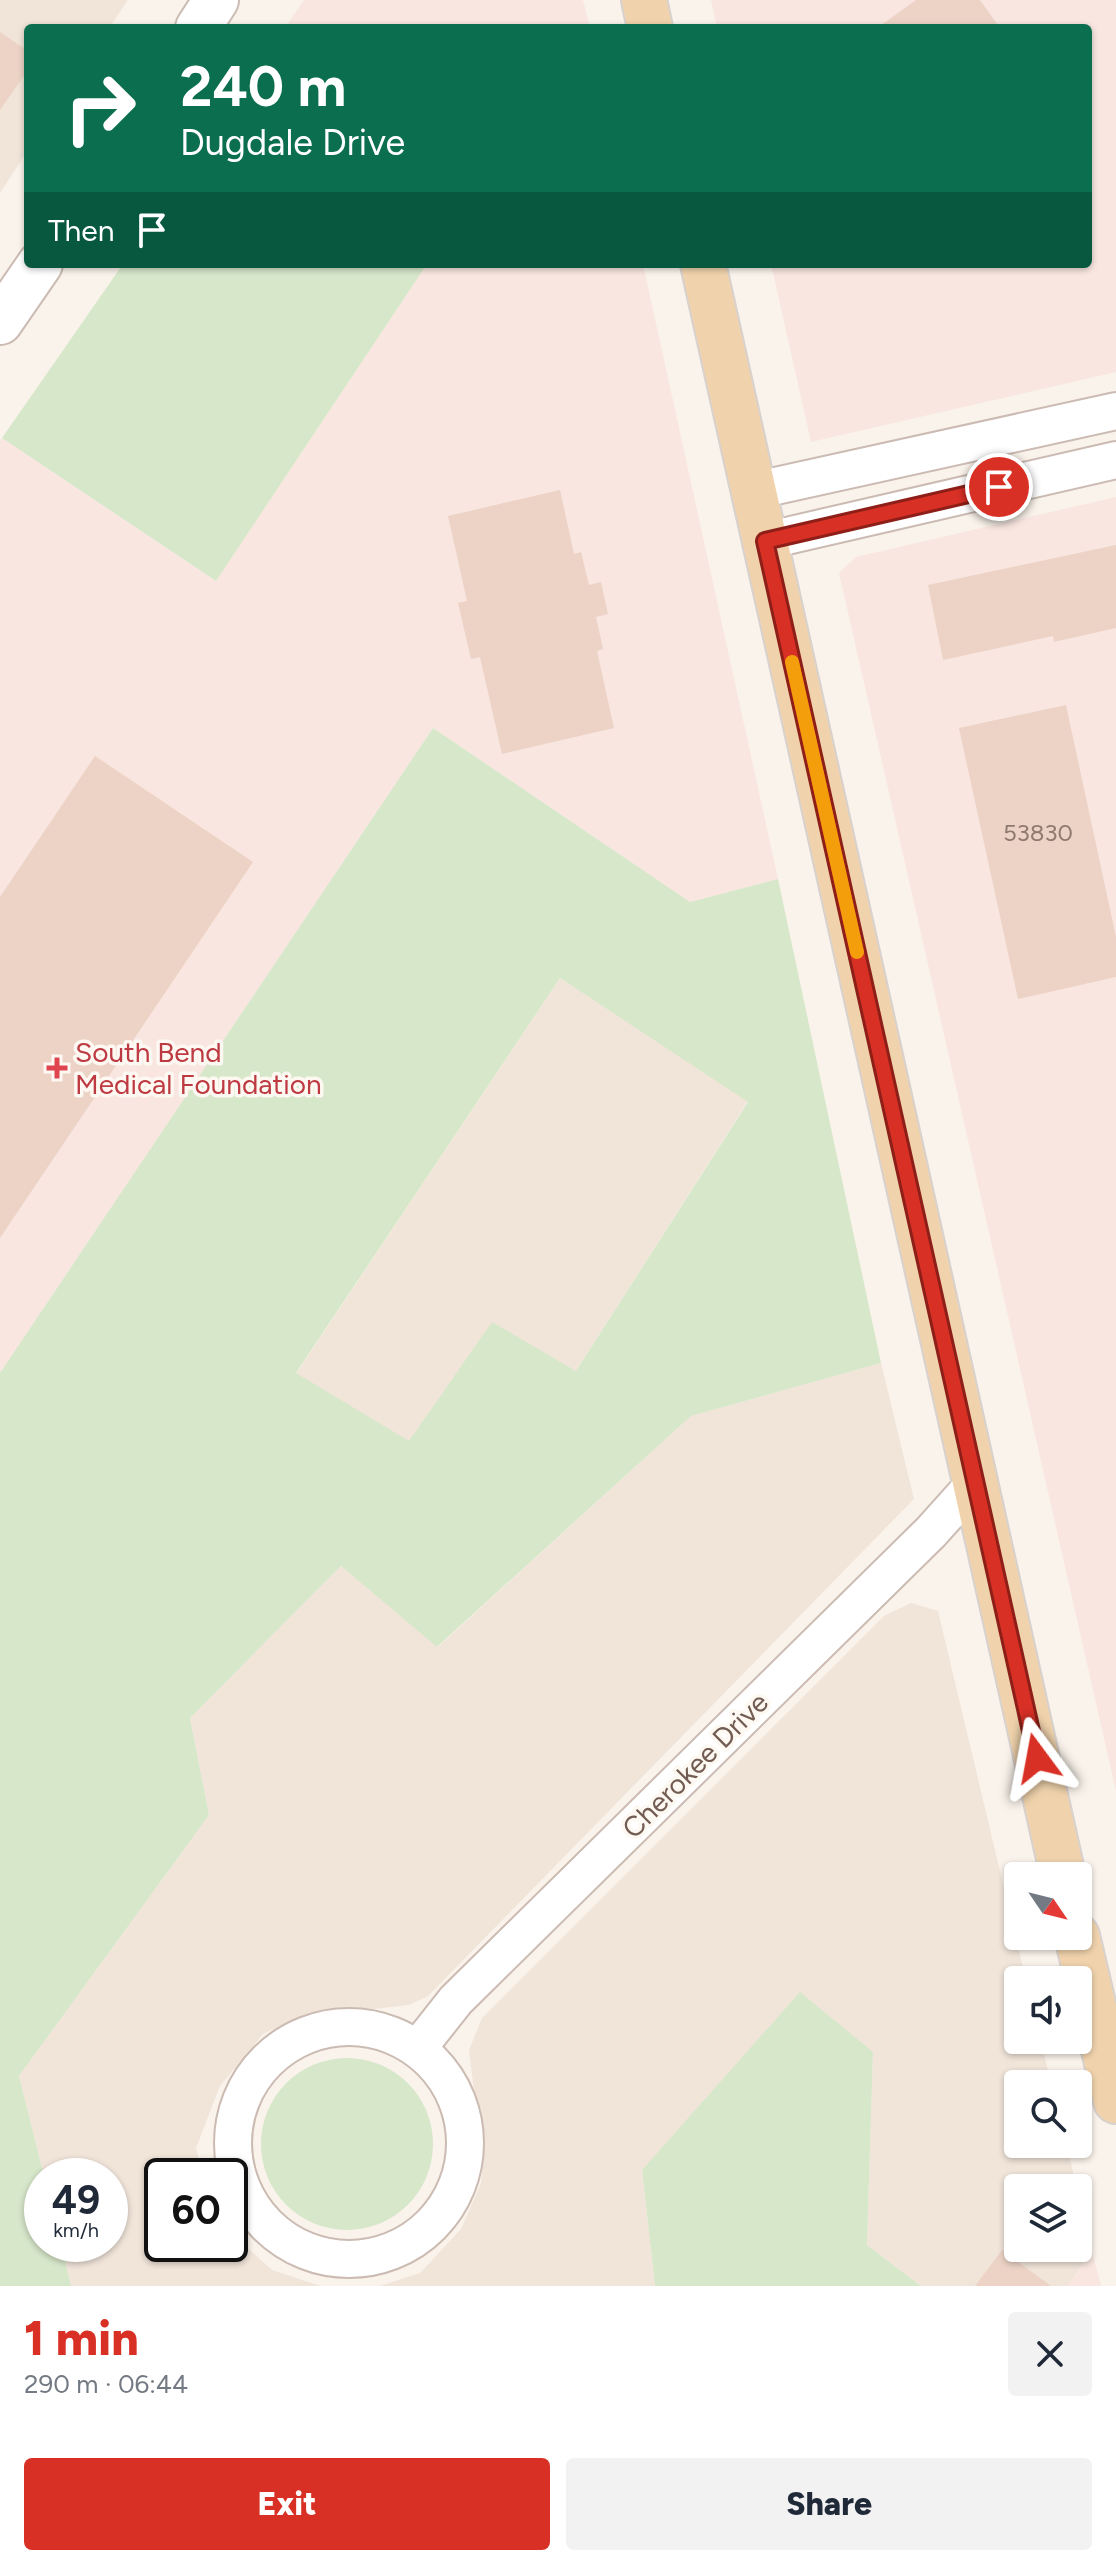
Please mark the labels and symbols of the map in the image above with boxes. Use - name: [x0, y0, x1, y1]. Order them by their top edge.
- pin: [965, 453, 1033, 521]
- house number: 53830: [1003, 818, 1073, 847]
- place label: South Bend Medical Foundation: [75, 1035, 322, 1101]
- marker: South Bend Medical Foundation: [46, 1057, 68, 1079]
- street label: Cherokee Drive: [615, 1685, 775, 1845]
- position arrow: [995, 1716, 1079, 1800]
- north arrow: [1004, 1862, 1092, 1950]
- speed limit sign: 60: [144, 2158, 248, 2262]

